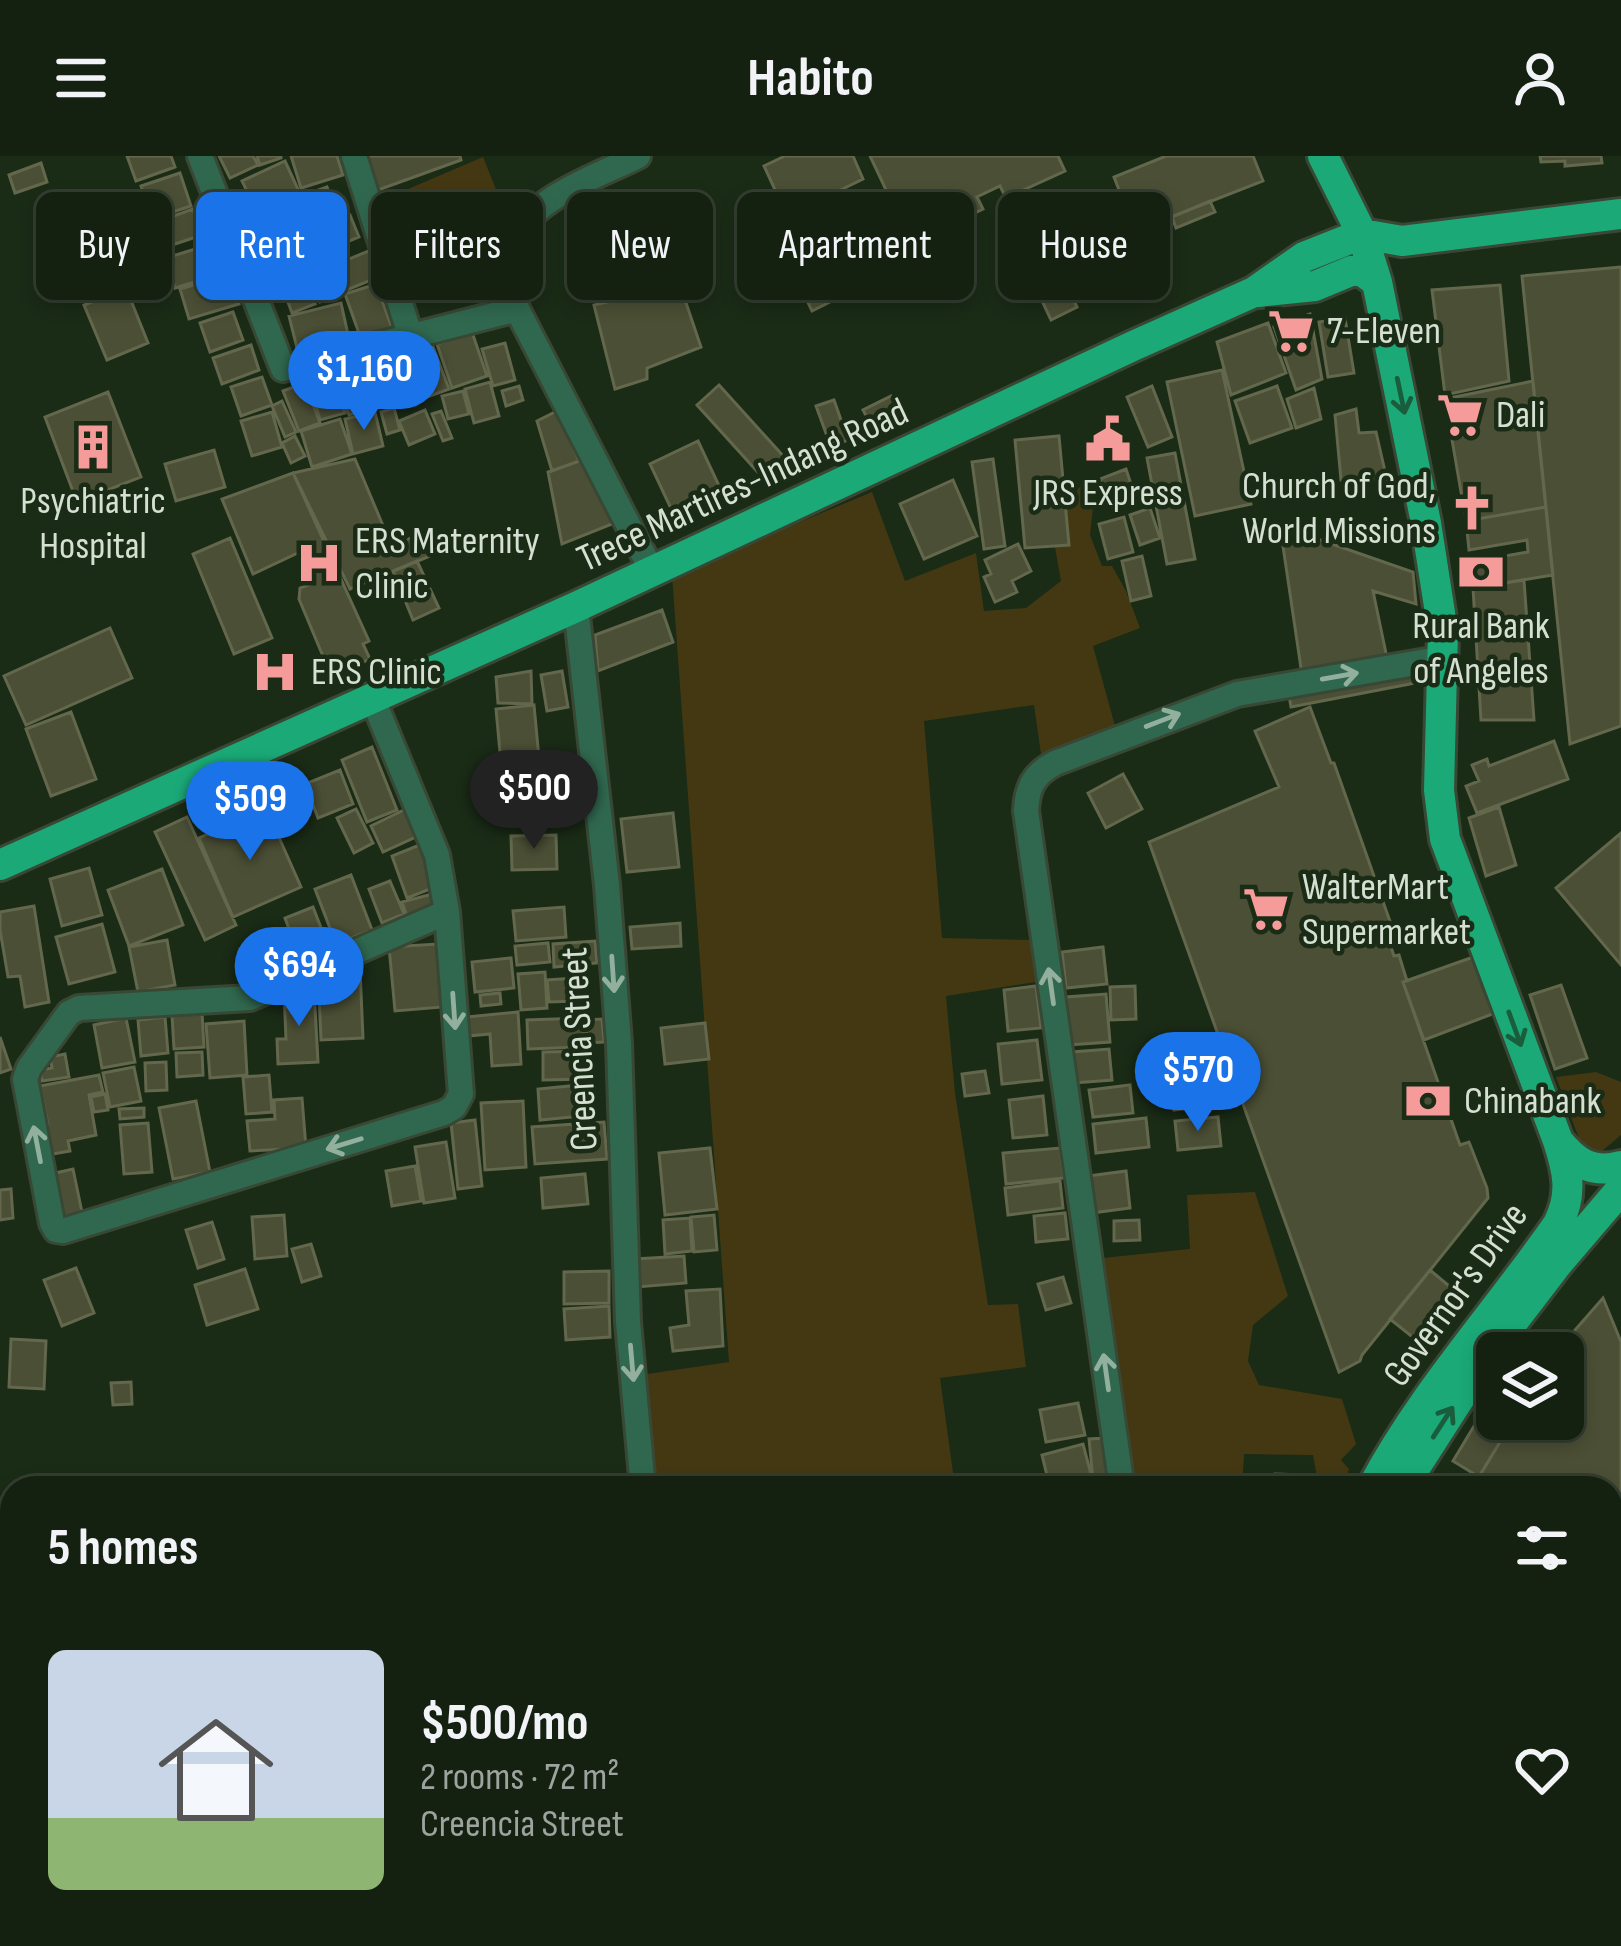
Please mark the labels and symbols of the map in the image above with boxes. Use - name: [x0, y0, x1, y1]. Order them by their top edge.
- supermarket icon: 7-Eleven: [1266, 306, 1316, 356]
- place label: 7-Eleven: [1327, 308, 1441, 355]
- pin: $1,160: [266, 331, 462, 433]
- one-way arrow: [1391, 376, 1413, 415]
- street label: Trece Martires-Indang Road: [570, 389, 916, 583]
- supermarket icon: Dali: [1435, 390, 1485, 440]
- place label: Dali: [1496, 392, 1545, 439]
- public building icon: JRS Express: [1083, 414, 1133, 464]
- building icon: Psychiatric Hospital: [68, 422, 118, 472]
- place label: Church of God, World Missions: [1242, 463, 1436, 555]
- place label: JRS Express: [1032, 470, 1183, 517]
- place label: Psychiatric Hospital: [20, 478, 166, 570]
- church icon: Church of God, World Missions: [1447, 483, 1497, 533]
- place label: ERS Maternity Clinic: [355, 518, 540, 610]
- hospital icon: ERS Maternity Clinic: [294, 538, 344, 588]
- bank icon: Rural Bank of Angeles: [1456, 547, 1506, 597]
- place label: Rural Bank of Angeles: [1412, 603, 1550, 695]
- hospital icon: ERS Clinic: [250, 647, 300, 697]
- place label: ERS Clinic: [311, 649, 442, 696]
- one-way arrow: [1320, 663, 1359, 686]
- one-way arrow: [1143, 707, 1180, 729]
- pin: $500: [463, 750, 605, 852]
- pin: $509: [179, 761, 321, 863]
- place label: WalterMart Supermarket: [1302, 864, 1471, 956]
- supermarket icon: WalterMart Supermarket: [1241, 884, 1291, 934]
- pin: $694: [228, 927, 370, 1029]
- street label: Creencia Street: [551, 946, 609, 1152]
- one-way arrow: [602, 954, 625, 993]
- one-way arrow: [1039, 967, 1062, 1006]
- one-way arrow: [443, 991, 466, 1030]
- one-way arrow: [1506, 1009, 1527, 1046]
- pin: $570: [1127, 1032, 1269, 1134]
- bank icon: Chinabank: [1403, 1076, 1453, 1126]
- place label: Chinabank: [1464, 1078, 1601, 1125]
- one-way arrow: [25, 1125, 47, 1164]
- one-way arrow: [326, 1134, 364, 1156]
- street label: Governor's Drive: [1374, 1194, 1538, 1396]
- one-way arrow: [621, 1343, 644, 1382]
- one-way arrow: [1094, 1353, 1117, 1392]
- one-way arrow: [1430, 1405, 1455, 1439]

